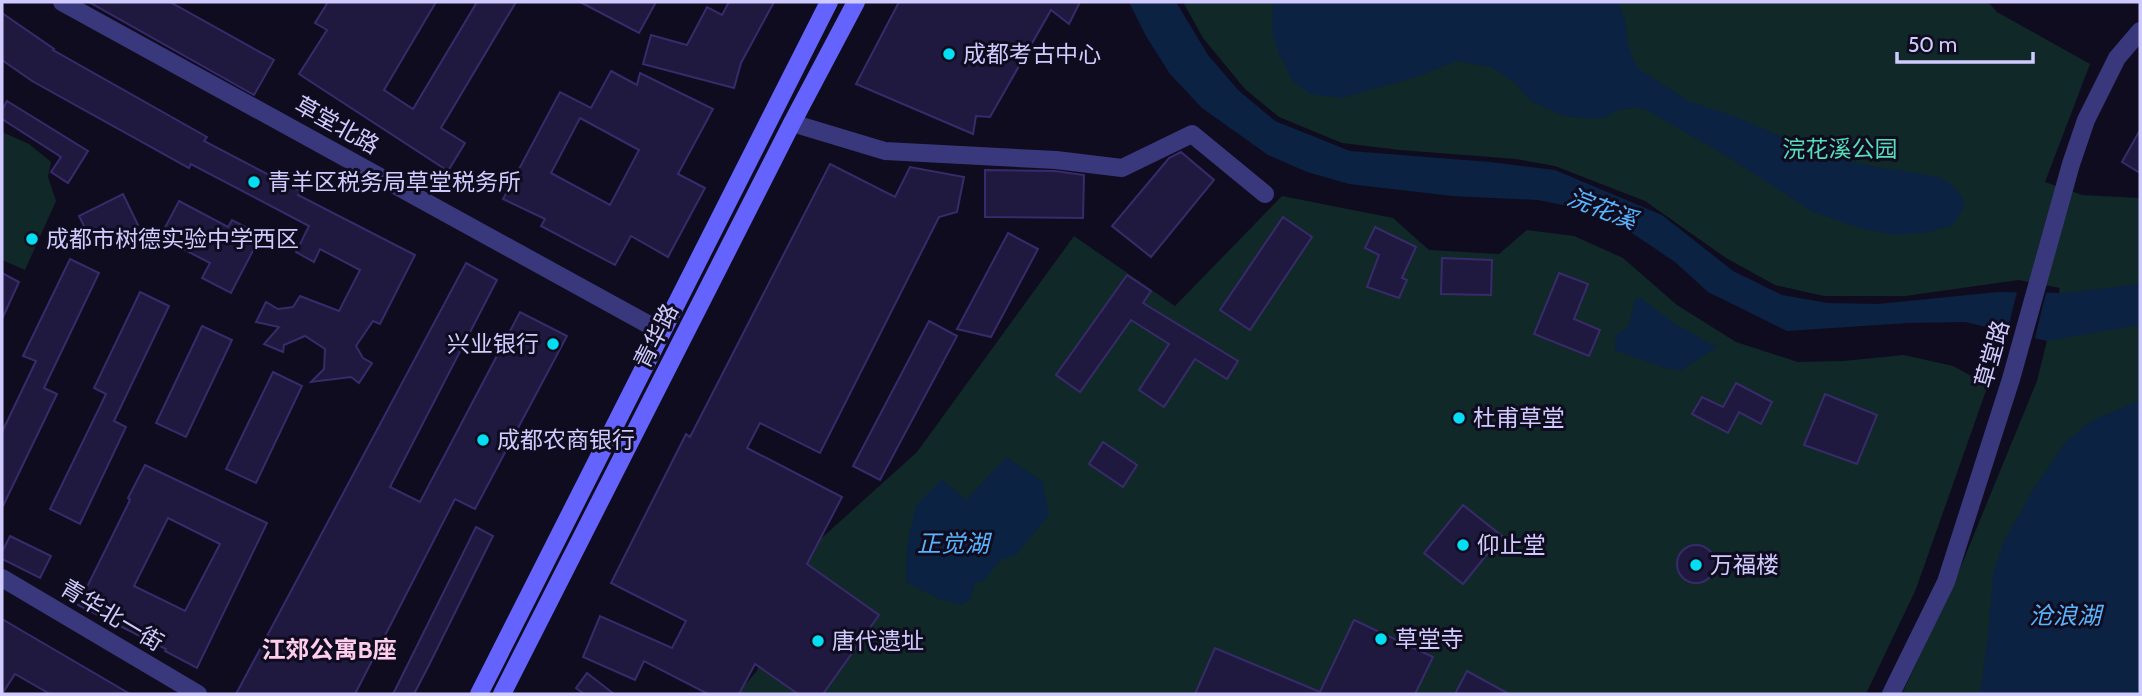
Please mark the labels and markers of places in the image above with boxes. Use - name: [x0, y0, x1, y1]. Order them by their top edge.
- place label: 成都考古中心: [963, 40, 1101, 68]
- marker: 成都考古中心: [941, 46, 957, 62]
- place label: 青羊区税务局草堂税务所: [268, 168, 521, 196]
- marker: 青羊区税务局草堂税务所: [246, 174, 262, 190]
- place label: 成都市树德实验中学西区: [46, 225, 299, 253]
- marker: 成都市树德实验中学西区: [24, 231, 40, 247]
- place label: 兴业银行: [447, 330, 539, 358]
- marker: 兴业银行: [545, 336, 561, 352]
- place label: 杜甫草堂: [1473, 404, 1565, 432]
- marker: 杜甫草堂: [1451, 410, 1467, 426]
- place label: 成都农商银行: [497, 426, 635, 454]
- marker: 成都农商银行: [475, 432, 491, 448]
- place label: 仰止堂: [1477, 531, 1546, 559]
- marker: 仰止堂: [1455, 537, 1471, 553]
- place label: 万福楼: [1710, 551, 1779, 579]
- marker: 万福楼: [1688, 557, 1704, 573]
- place label: 草堂寺: [1395, 625, 1464, 653]
- place label: 唐代遗址: [832, 627, 924, 655]
- marker: 草堂寺: [1373, 631, 1389, 647]
- marker: 唐代遗址: [810, 633, 826, 649]

